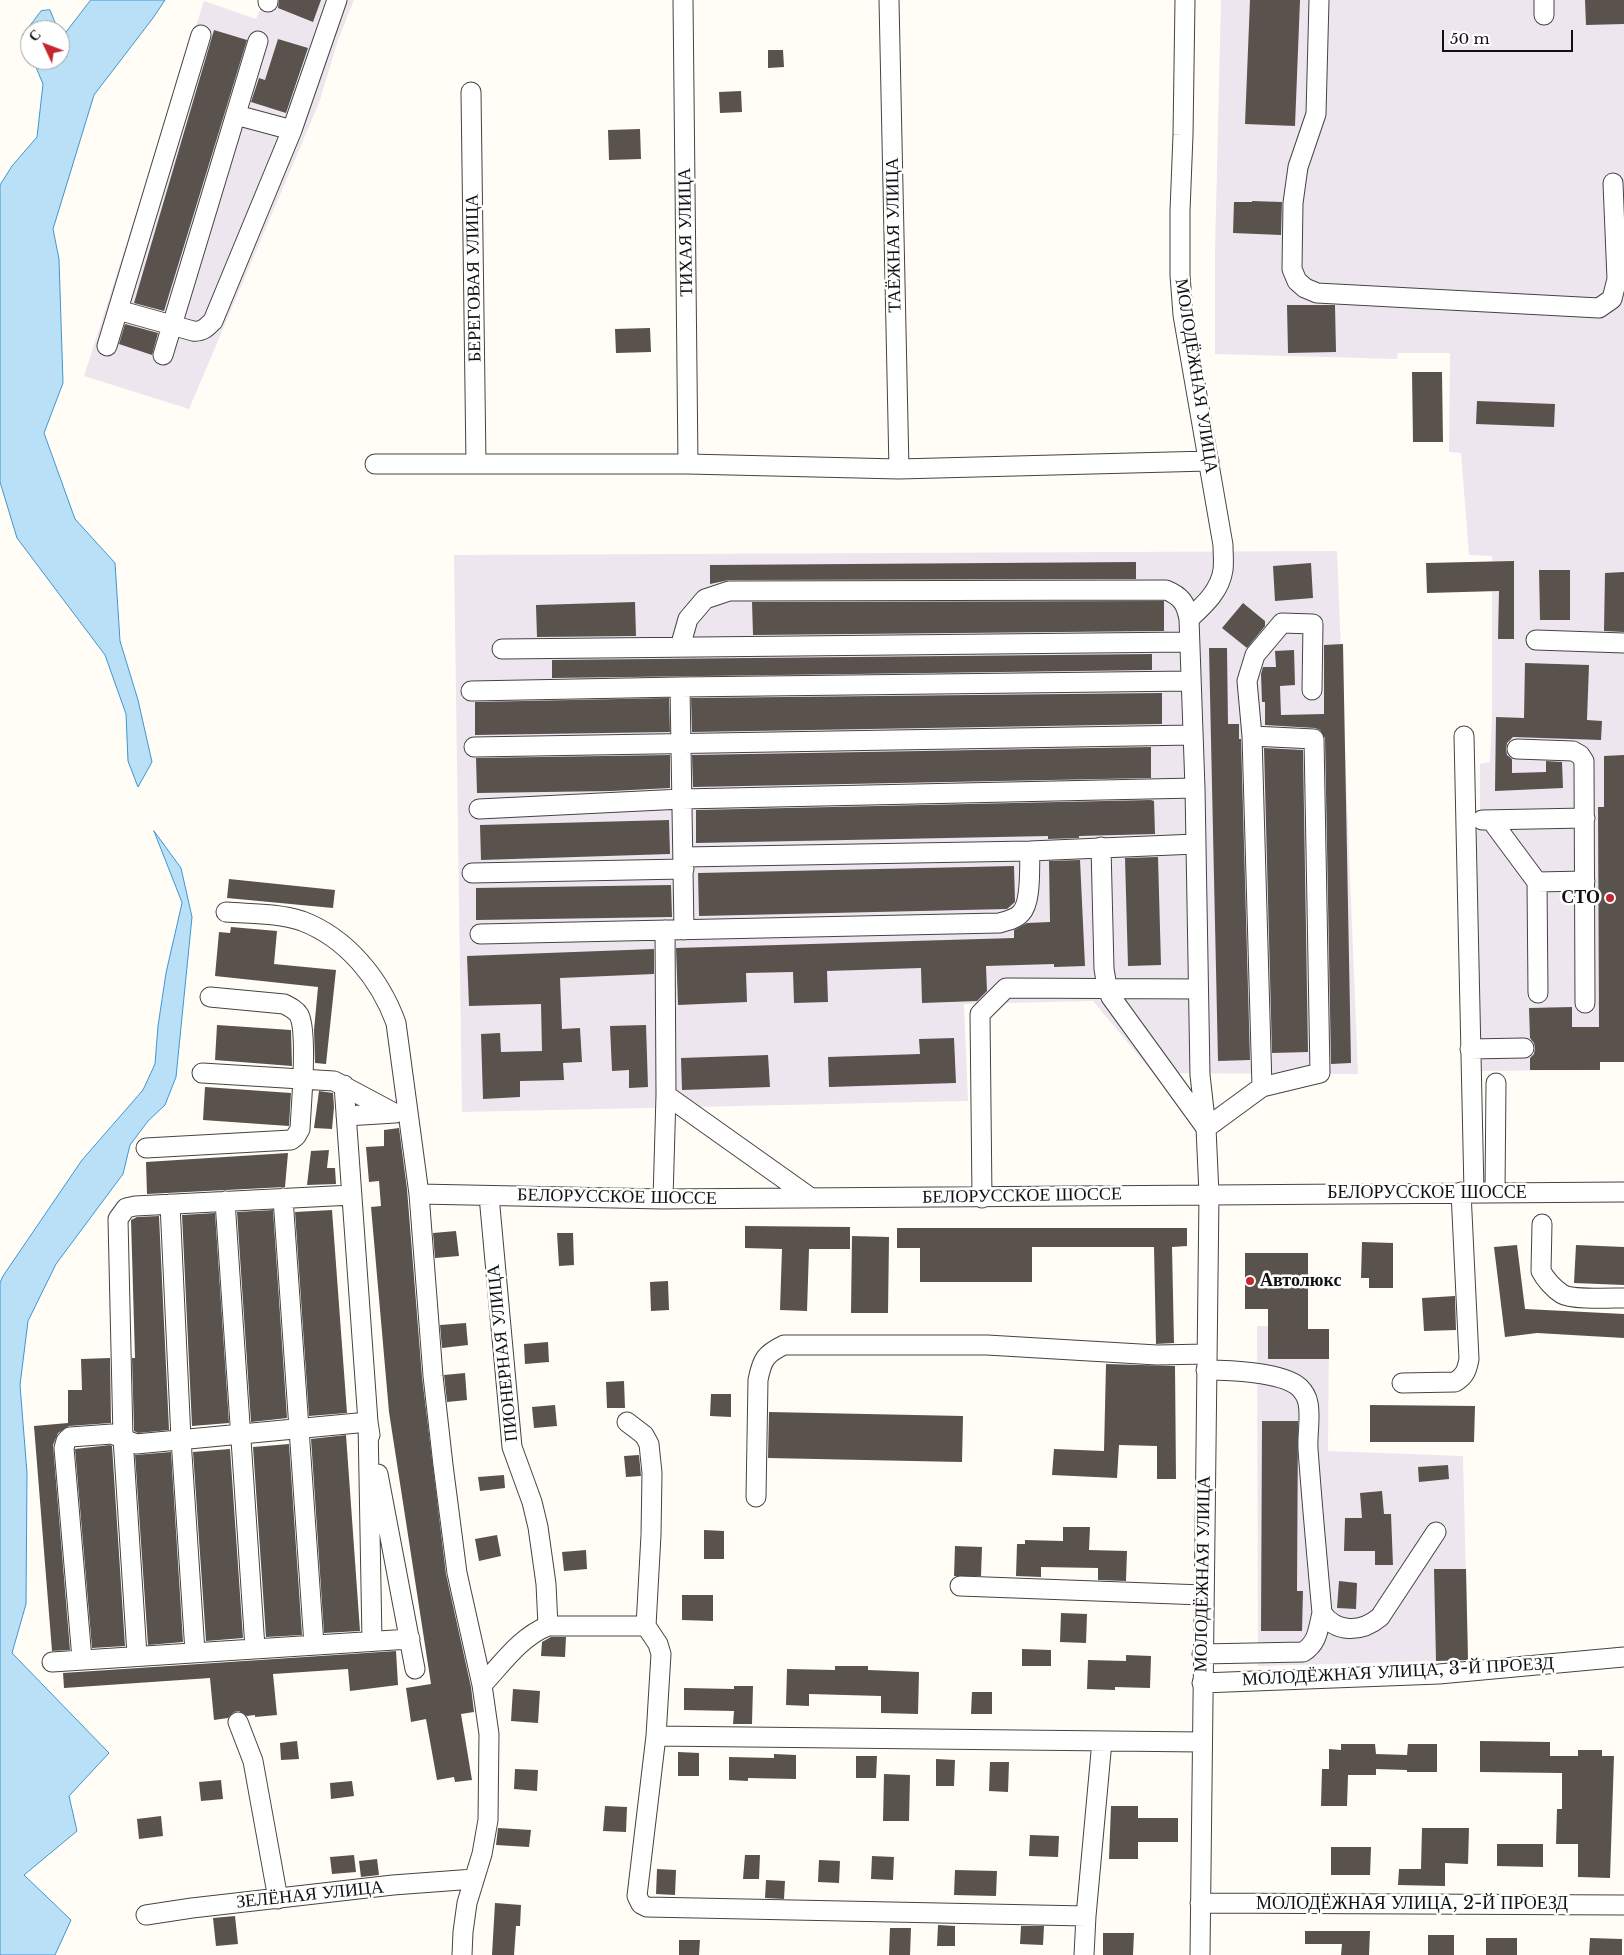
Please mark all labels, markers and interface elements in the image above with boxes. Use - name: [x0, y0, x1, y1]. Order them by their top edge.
- north arrow: [20, 20, 70, 70]
- scale bar: [1444, 20, 1575, 52]
- text: С: [25, 26, 45, 45]
- text: 50 m: [1450, 29, 1490, 48]
- street label: ТАЁЖНАЯ УЛИЦА: [882, 157, 906, 313]
- street label: ТИХАЯ УЛИЦА: [674, 167, 698, 297]
- street label: БЕРЕГОВАЯ УЛИЦА: [462, 194, 486, 362]
- street label: МОЛОДЁЖНАЯ УЛИЦА: [1170, 277, 1222, 475]
- place label: СТО: [1561, 887, 1600, 909]
- marker: СТО: [1604, 892, 1616, 904]
- street label: БЕЛОРУССКОЕ ШОССЕ: [1327, 1182, 1527, 1204]
- street label: БЕЛОРУССКОЕ ШОССЕ: [922, 1183, 1122, 1209]
- street label: БЕЛОРУССКОЕ ШОССЕ: [517, 1184, 717, 1210]
- street label: ПИОНЕРНАЯ УЛИЦА: [483, 1263, 523, 1443]
- place label: Автолюкс: [1260, 1270, 1341, 1292]
- marker: Автолюкс: [1244, 1275, 1256, 1287]
- street label: МОЛОДЁЖНАЯ УЛИЦА: [1190, 1475, 1216, 1673]
- street label: МОЛОДЁЖНАЯ УЛИЦА, 3-Й ПРОЕЗД: [1242, 1653, 1554, 1691]
- street label: ЗЕЛЁНАЯ УЛИЦА: [235, 1877, 385, 1913]
- street label: МОЛОДЁЖНАЯ УЛИЦА, 2-Й ПРОЕЗД: [1256, 1893, 1568, 1915]

